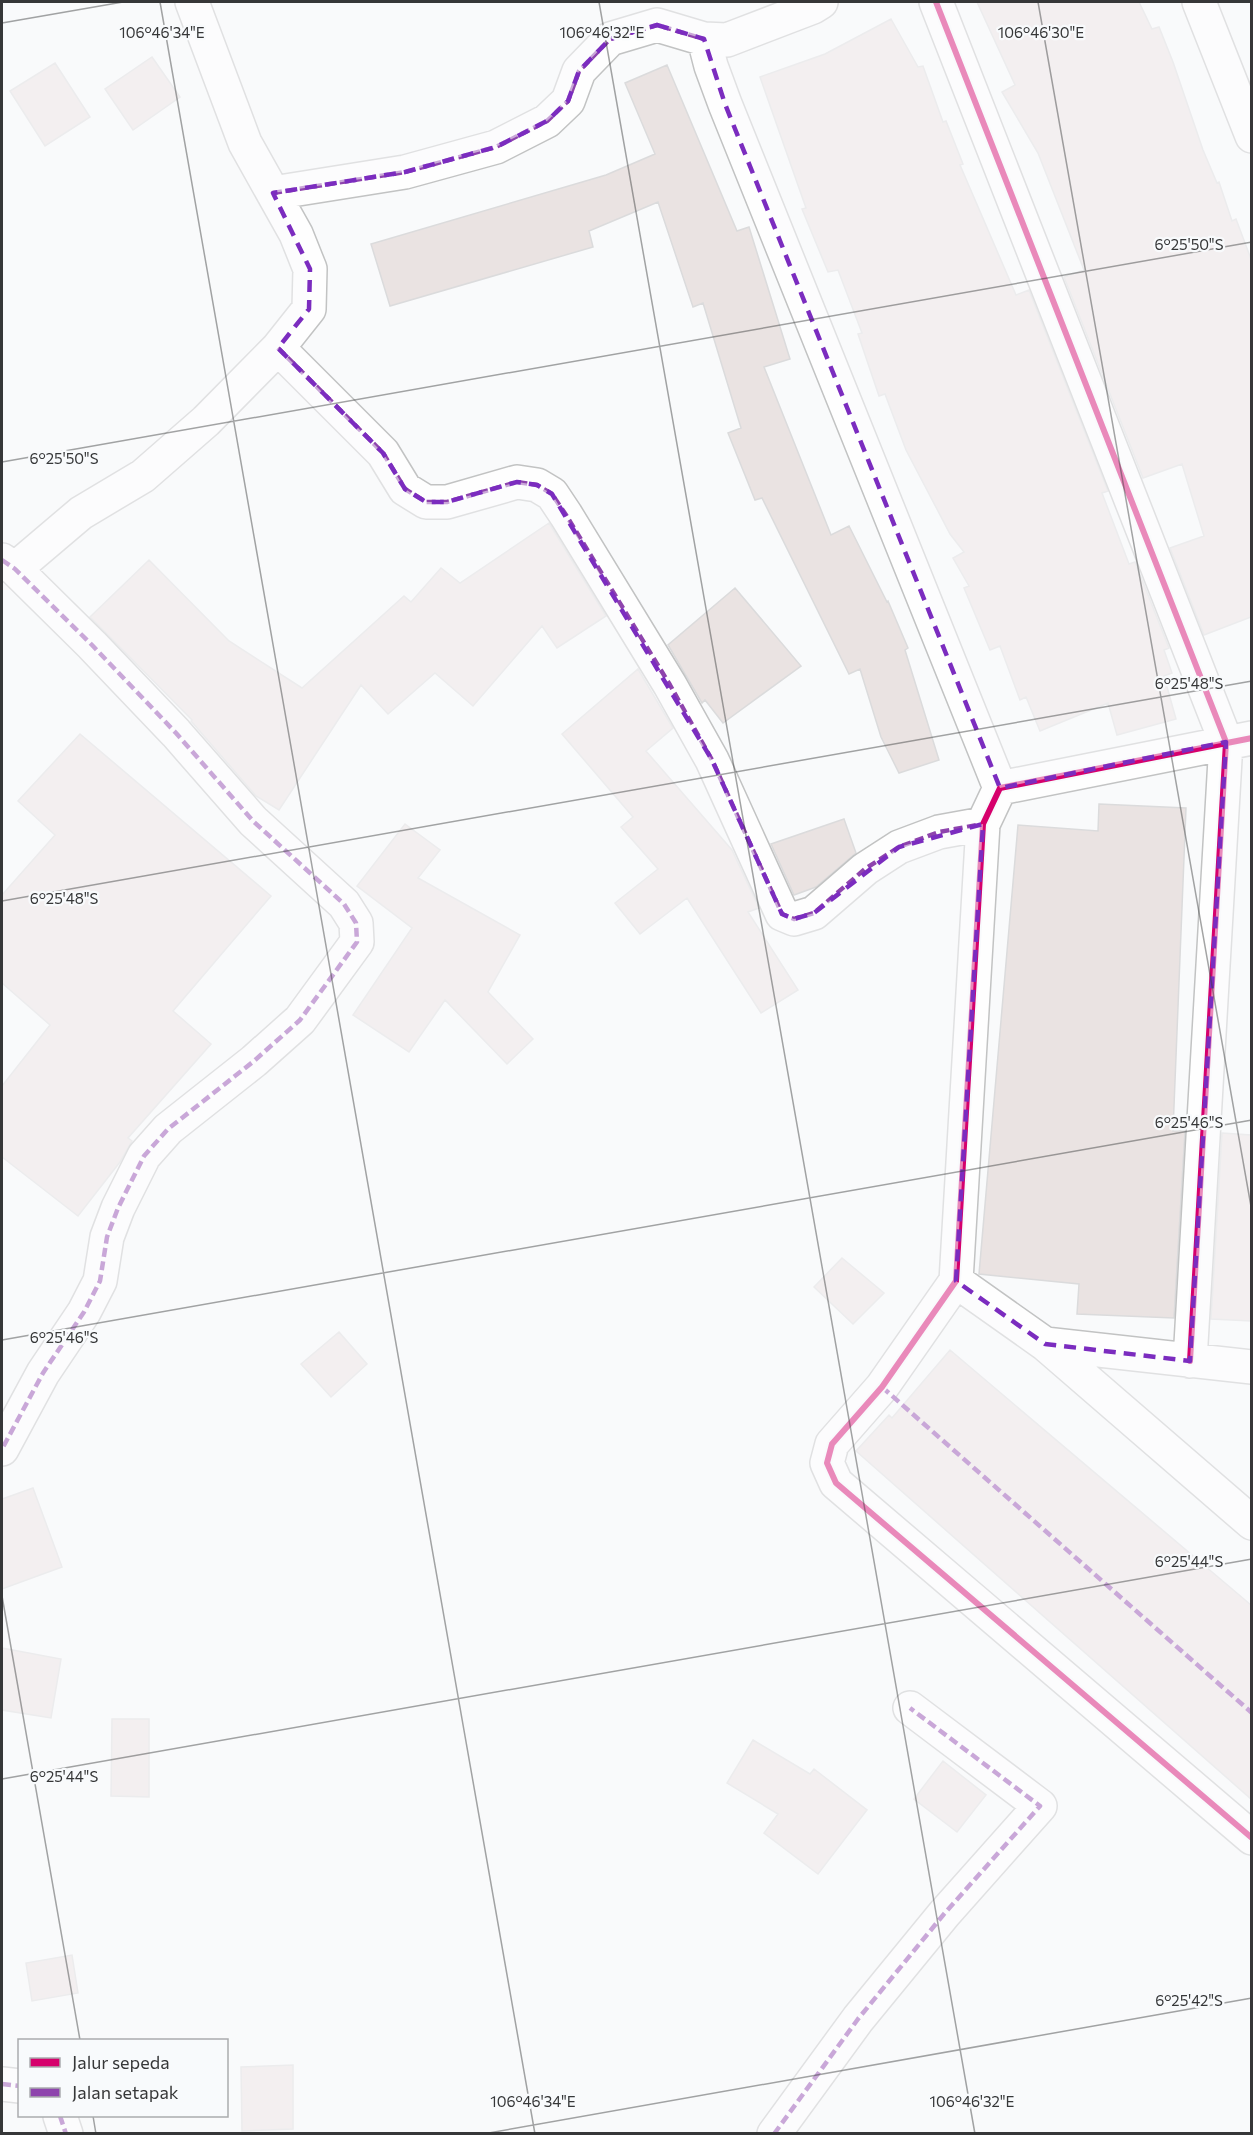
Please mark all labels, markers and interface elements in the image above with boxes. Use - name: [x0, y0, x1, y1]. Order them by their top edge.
- text: 106°46'34"E: [119, 23, 205, 41]
- text: 106°46'32"E: [560, 23, 644, 41]
- text: 106°46'30"E: [998, 23, 1084, 41]
- text: 6°25'50"S: [1155, 235, 1224, 253]
- text: 6°25'50"S: [30, 449, 99, 467]
- text: 6°25'48"S: [1155, 674, 1223, 692]
- text: 6°25'48"S: [30, 889, 98, 907]
- text: 6°25'46"S: [1155, 1113, 1223, 1131]
- text: 6°25'46"S: [30, 1328, 98, 1346]
- text: 6°25'44"S: [1155, 1552, 1223, 1570]
- text: 6°25'44"S: [30, 1767, 98, 1785]
- text: 6°25'42"S: [1155, 1991, 1223, 2009]
- legend: [18, 2039, 228, 2117]
- text: Jalur sepeda: [72, 2051, 170, 2073]
- text: Jalan setapak: [72, 2081, 179, 2103]
- text: 106°46'34"E: [490, 2092, 576, 2110]
- text: 106°46'32"E: [930, 2092, 1014, 2110]

